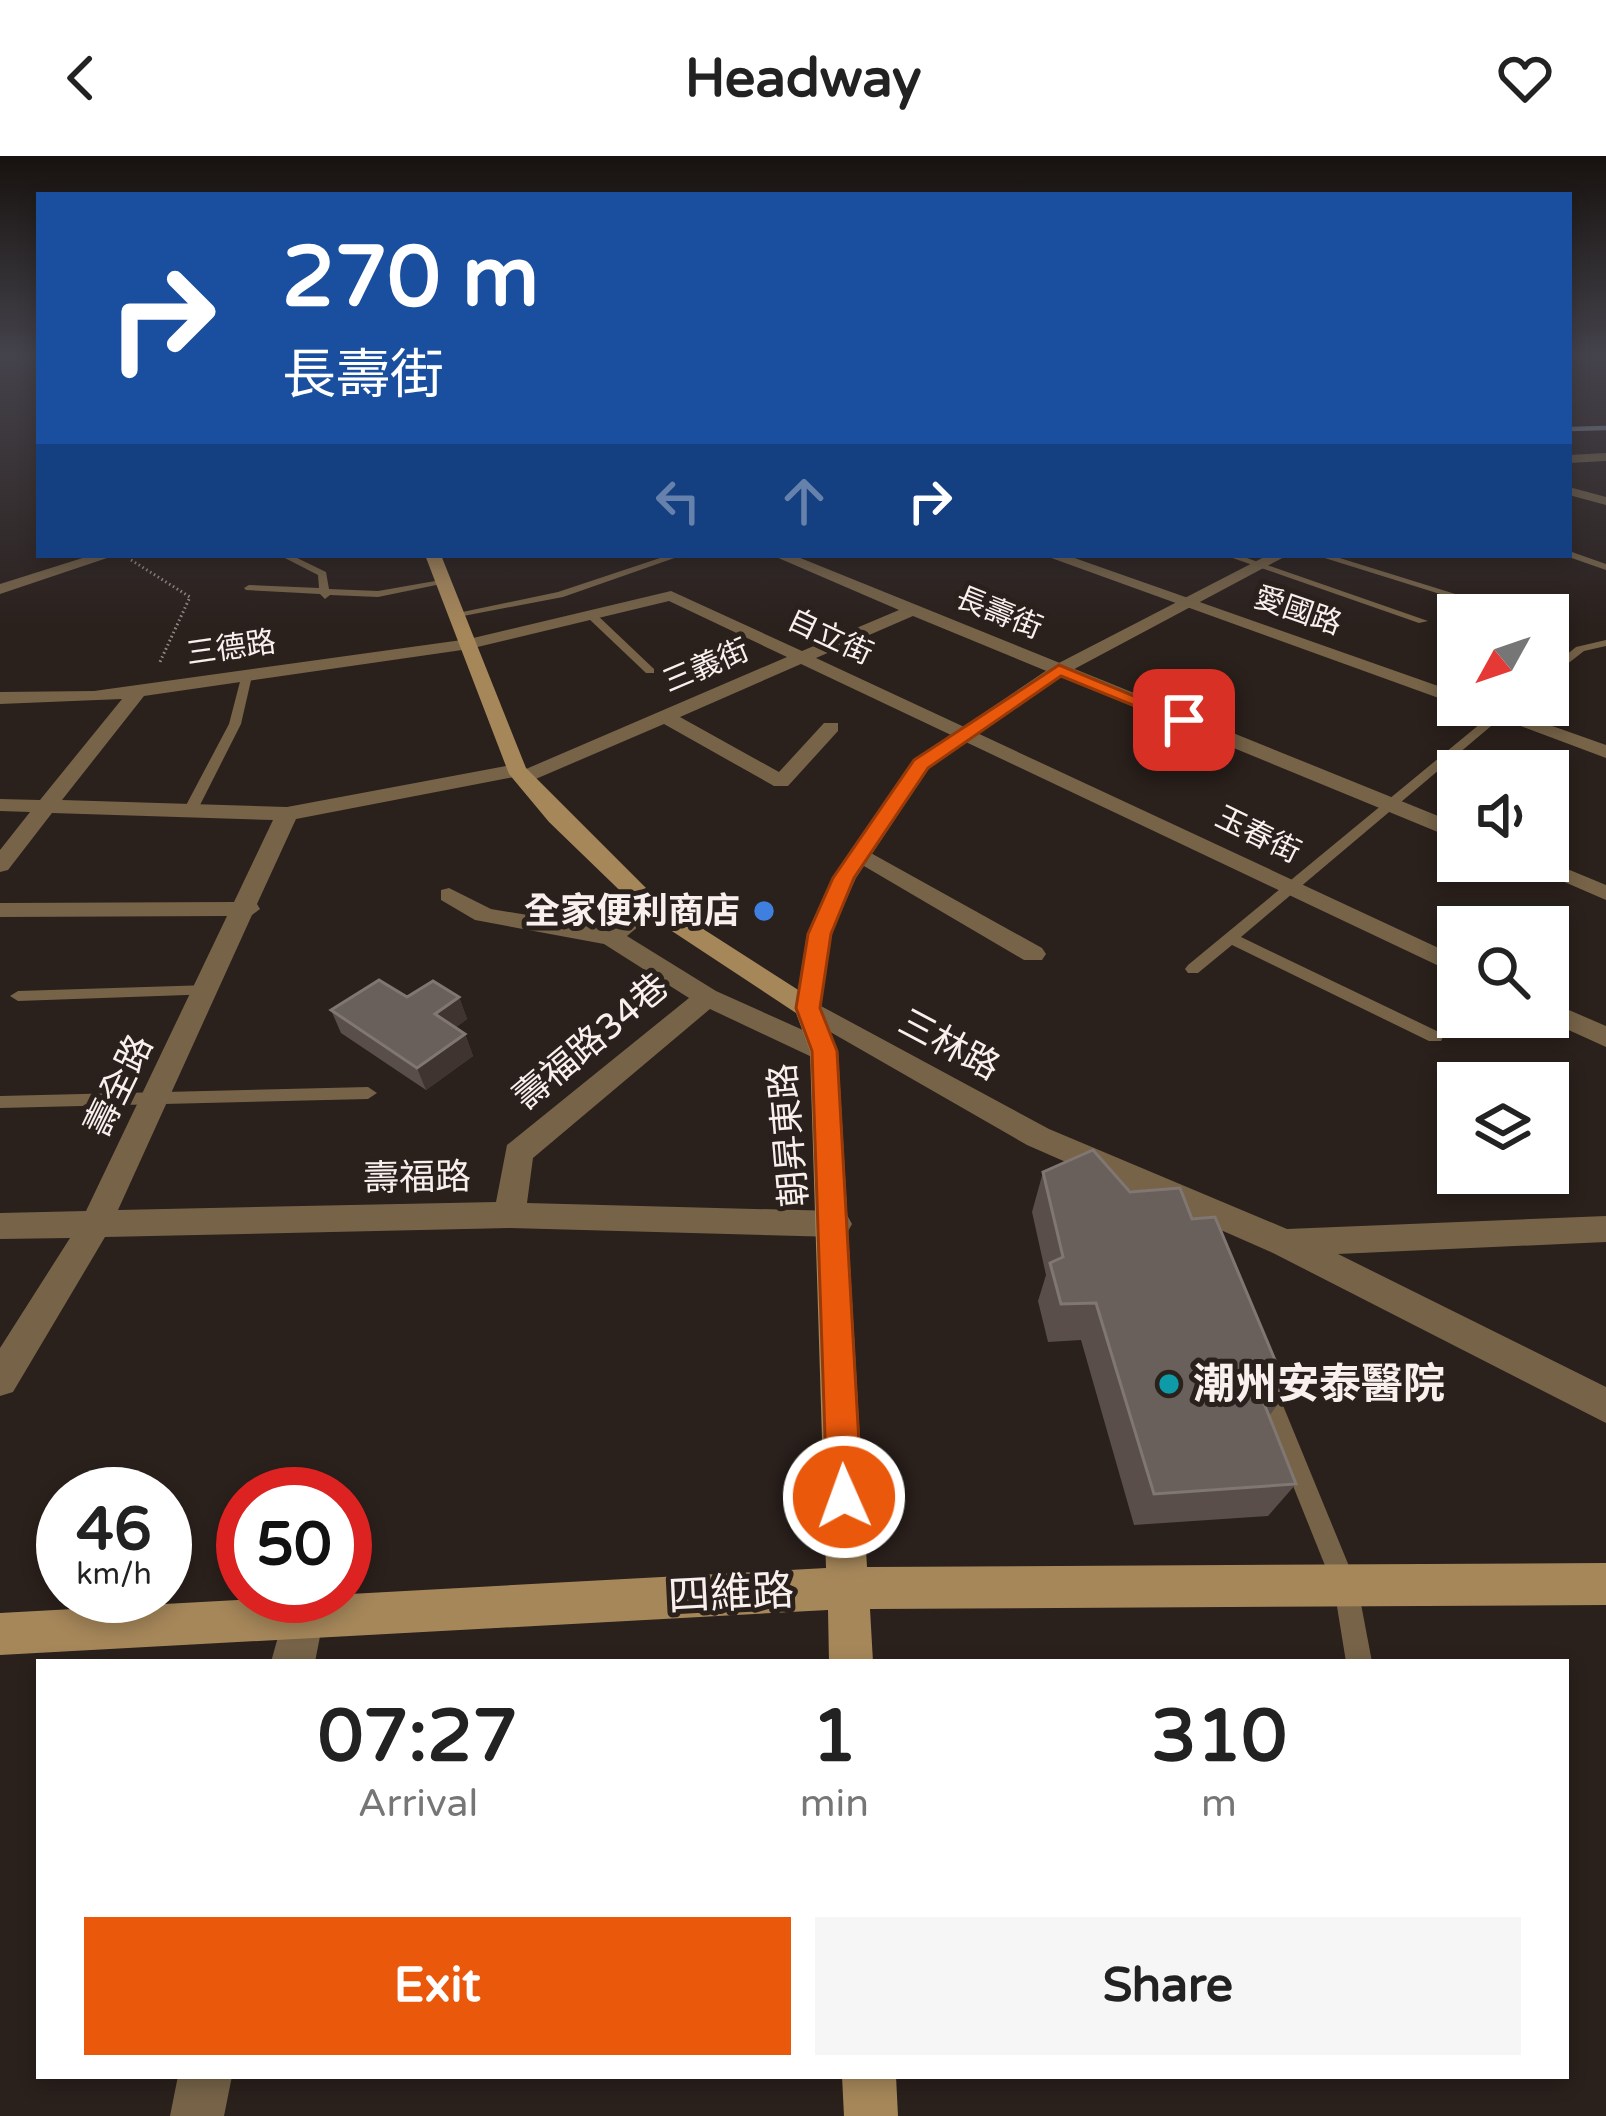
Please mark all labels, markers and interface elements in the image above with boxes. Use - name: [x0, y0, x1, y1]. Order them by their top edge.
- icon: back: [48, 45, 114, 111]
- icon: heart: [1492, 45, 1558, 111]
- text: Headway: [685, 46, 921, 111]
- text: 270 m: [282, 228, 539, 329]
- icon: right: [84, 240, 240, 396]
- text: 長壽街: [282, 343, 444, 408]
- icon: left: [645, 468, 711, 534]
- icon: ahead: [771, 468, 837, 534]
- icon: right: [897, 468, 963, 534]
- street label: 長壽街: [950, 579, 1048, 647]
- street label: 愛國路: [1249, 579, 1347, 643]
- north arrow: [1437, 594, 1569, 726]
- map controls: [1437, 594, 1569, 1194]
- street label: 自立街: [781, 601, 879, 673]
- street label: 三德路: [184, 623, 278, 673]
- street label: 三義街: [657, 631, 755, 701]
- pin: [1133, 669, 1235, 771]
- icon: arrive: [1151, 687, 1217, 753]
- button: sound: [1437, 750, 1569, 882]
- street label: 玉春街: [1209, 799, 1307, 871]
- place label: 全家便利商店: [524, 890, 740, 933]
- marker: 全家便利商店: [751, 898, 777, 924]
- button: search: [1437, 906, 1569, 1038]
- street label: 壽福路34巷: [505, 965, 677, 1119]
- street label: 三林路: [891, 1001, 1007, 1089]
- street label: 壽全路: [76, 1028, 162, 1144]
- street label: 朝昇東路: [761, 1061, 817, 1209]
- button: layers: [1437, 1062, 1569, 1194]
- street label: 壽福路: [363, 1156, 471, 1200]
- place label: 潮州安泰醫院: [1193, 1359, 1445, 1410]
- marker: 潮州安泰醫院: [1156, 1371, 1182, 1397]
- position arrow: [781, 1434, 907, 1560]
- speed limit sign: 50: [216, 1467, 372, 1623]
- text: 46: [76, 1494, 152, 1566]
- text: km/h: [76, 1556, 152, 1593]
- street label: 四維路: [667, 1565, 795, 1623]
- text: 07:27: [318, 1694, 518, 1781]
- text: 1: [812, 1694, 857, 1781]
- text: 310: [1151, 1694, 1287, 1781]
- text: Arrival: [358, 1780, 478, 1827]
- text: min: [800, 1780, 869, 1827]
- text: m: [1201, 1780, 1237, 1827]
- button: Exit: [84, 1917, 791, 2055]
- button: Share: [815, 1917, 1521, 2055]

